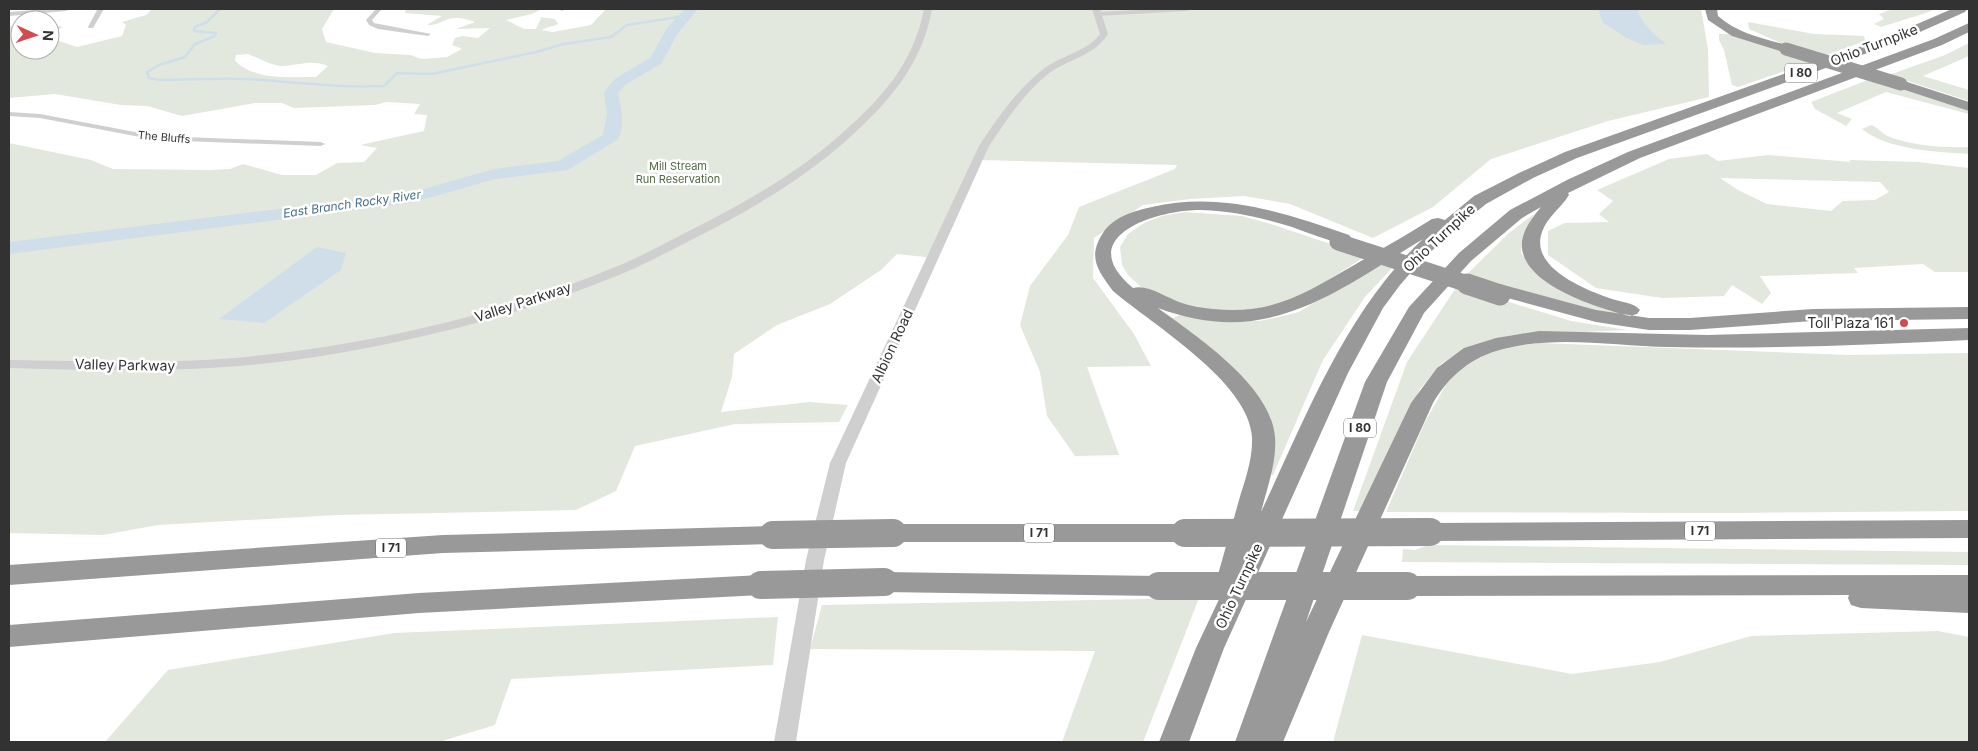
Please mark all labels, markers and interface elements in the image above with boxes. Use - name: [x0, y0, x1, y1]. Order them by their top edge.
- north arrow: [10, 10, 60, 60]
- street label: Ohio Turnpike: [1828, 20, 1920, 69]
- text: N: [40, 30, 57, 41]
- road number: I 80: [1785, 64, 1817, 82]
- street label: The Bluffs: [137, 128, 191, 146]
- park label: Mill Stream Run Reservation: [636, 159, 720, 186]
- water label: East Branch Rocky River: [282, 186, 422, 221]
- street label: Ohio Turnpike: [1399, 200, 1478, 275]
- street label: Valley Parkway: [473, 278, 573, 325]
- street label: Albion Road: [867, 306, 916, 385]
- place label: Toll Plaza 161: [1807, 314, 1894, 331]
- marker: Toll Plaza 161: [1898, 317, 1910, 329]
- street label: Valley Parkway: [75, 355, 175, 374]
- road number: I 80: [1344, 418, 1376, 438]
- road number: I 71: [1685, 522, 1715, 540]
- road number: I 71: [1024, 524, 1054, 542]
- road number: I 71: [376, 538, 406, 558]
- street label: Ohio Turnpike: [1211, 540, 1266, 631]

